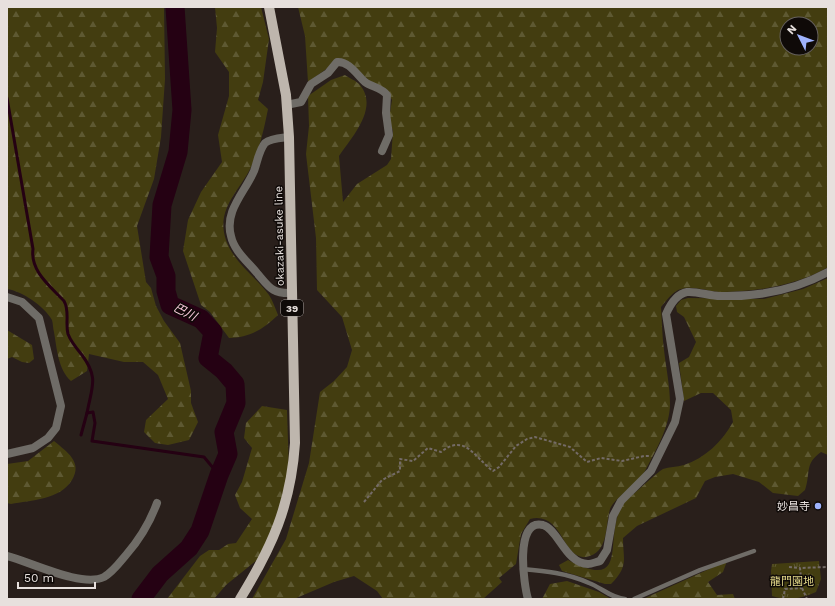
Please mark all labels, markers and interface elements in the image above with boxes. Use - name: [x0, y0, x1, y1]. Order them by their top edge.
- north arrow: [779, 16, 819, 56]
- text: N: [784, 22, 799, 37]
- street label: okazaki-asuke line: [272, 186, 287, 286]
- water label: 巴川: [171, 300, 201, 325]
- road number: 39: [281, 300, 303, 316]
- place label: 妙昌寺: [777, 500, 810, 513]
- marker: 妙昌寺: [813, 501, 823, 511]
- scale bar: [18, 564, 95, 590]
- text: 50 m: [24, 571, 54, 585]
- park label: 龍門園地: [770, 575, 814, 588]

